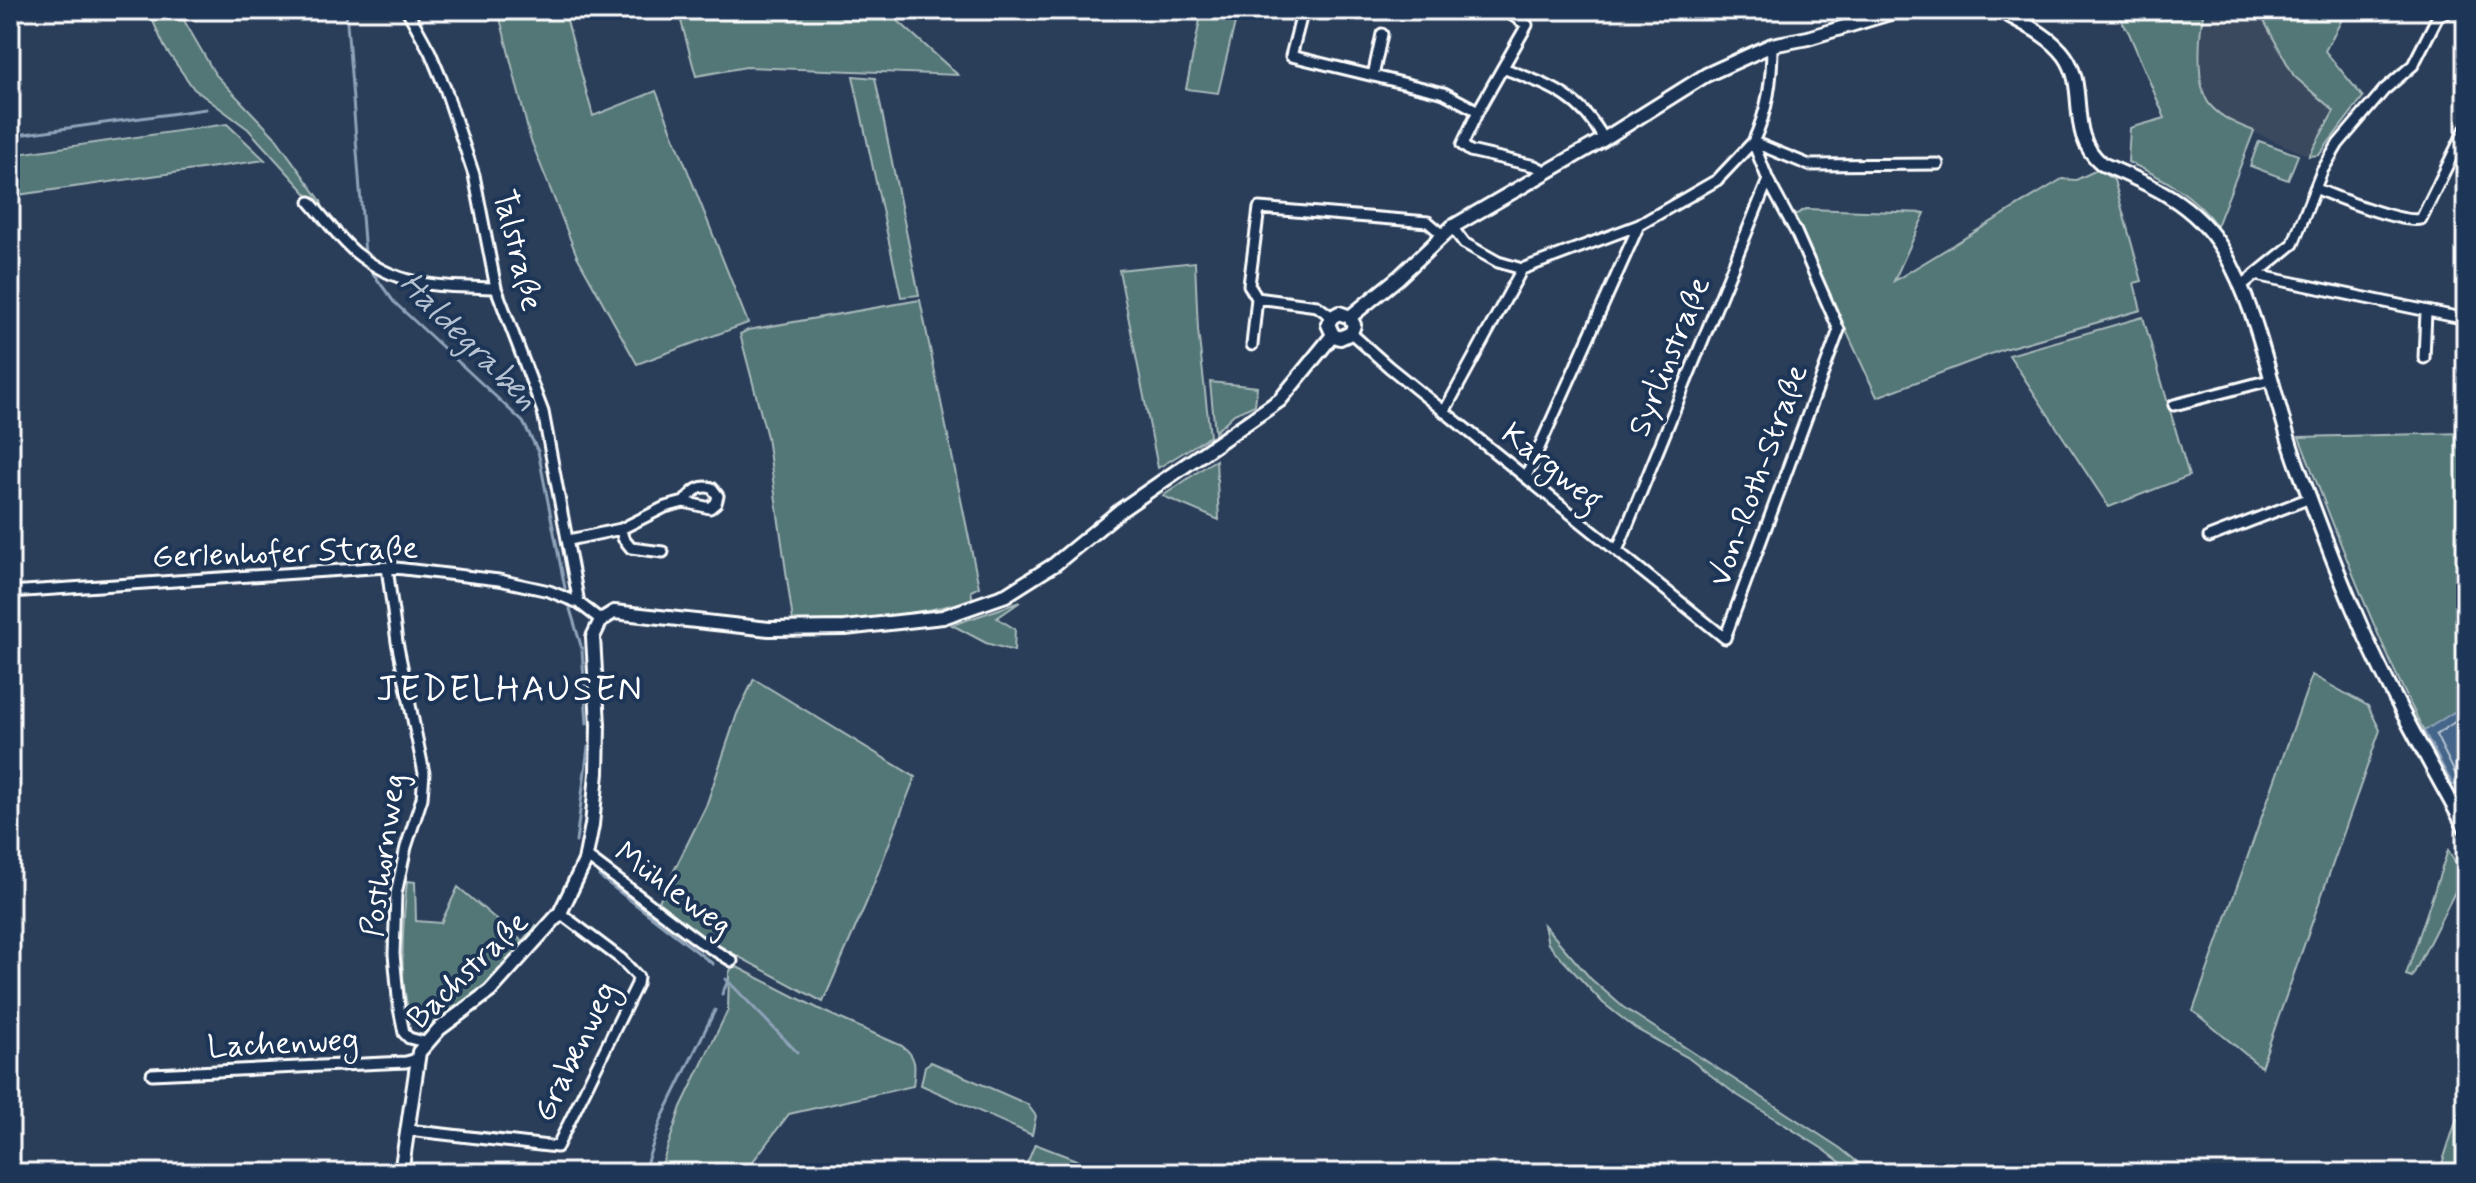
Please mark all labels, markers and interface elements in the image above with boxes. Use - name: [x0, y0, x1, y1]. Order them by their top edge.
- street label: Talstraße: [482, 185, 552, 316]
- water label: Haldegraben: [389, 262, 548, 421]
- street label: Syrlinstraße: [1619, 270, 1721, 443]
- street label: Von-Roth-Straße: [1699, 359, 1819, 593]
- street label: Kargweg: [1490, 414, 1611, 524]
- street label: Gerlenhofer Straße: [151, 527, 419, 579]
- district label: JEDELHAUSEN: [376, 667, 644, 714]
- street label: Posthornweg: [352, 771, 416, 940]
- street label: Mühleweg: [605, 833, 740, 947]
- street label: Bachstraße: [399, 902, 538, 1039]
- street label: Grabenweg: [524, 975, 630, 1130]
- street label: Lachenweg: [206, 1019, 360, 1071]

